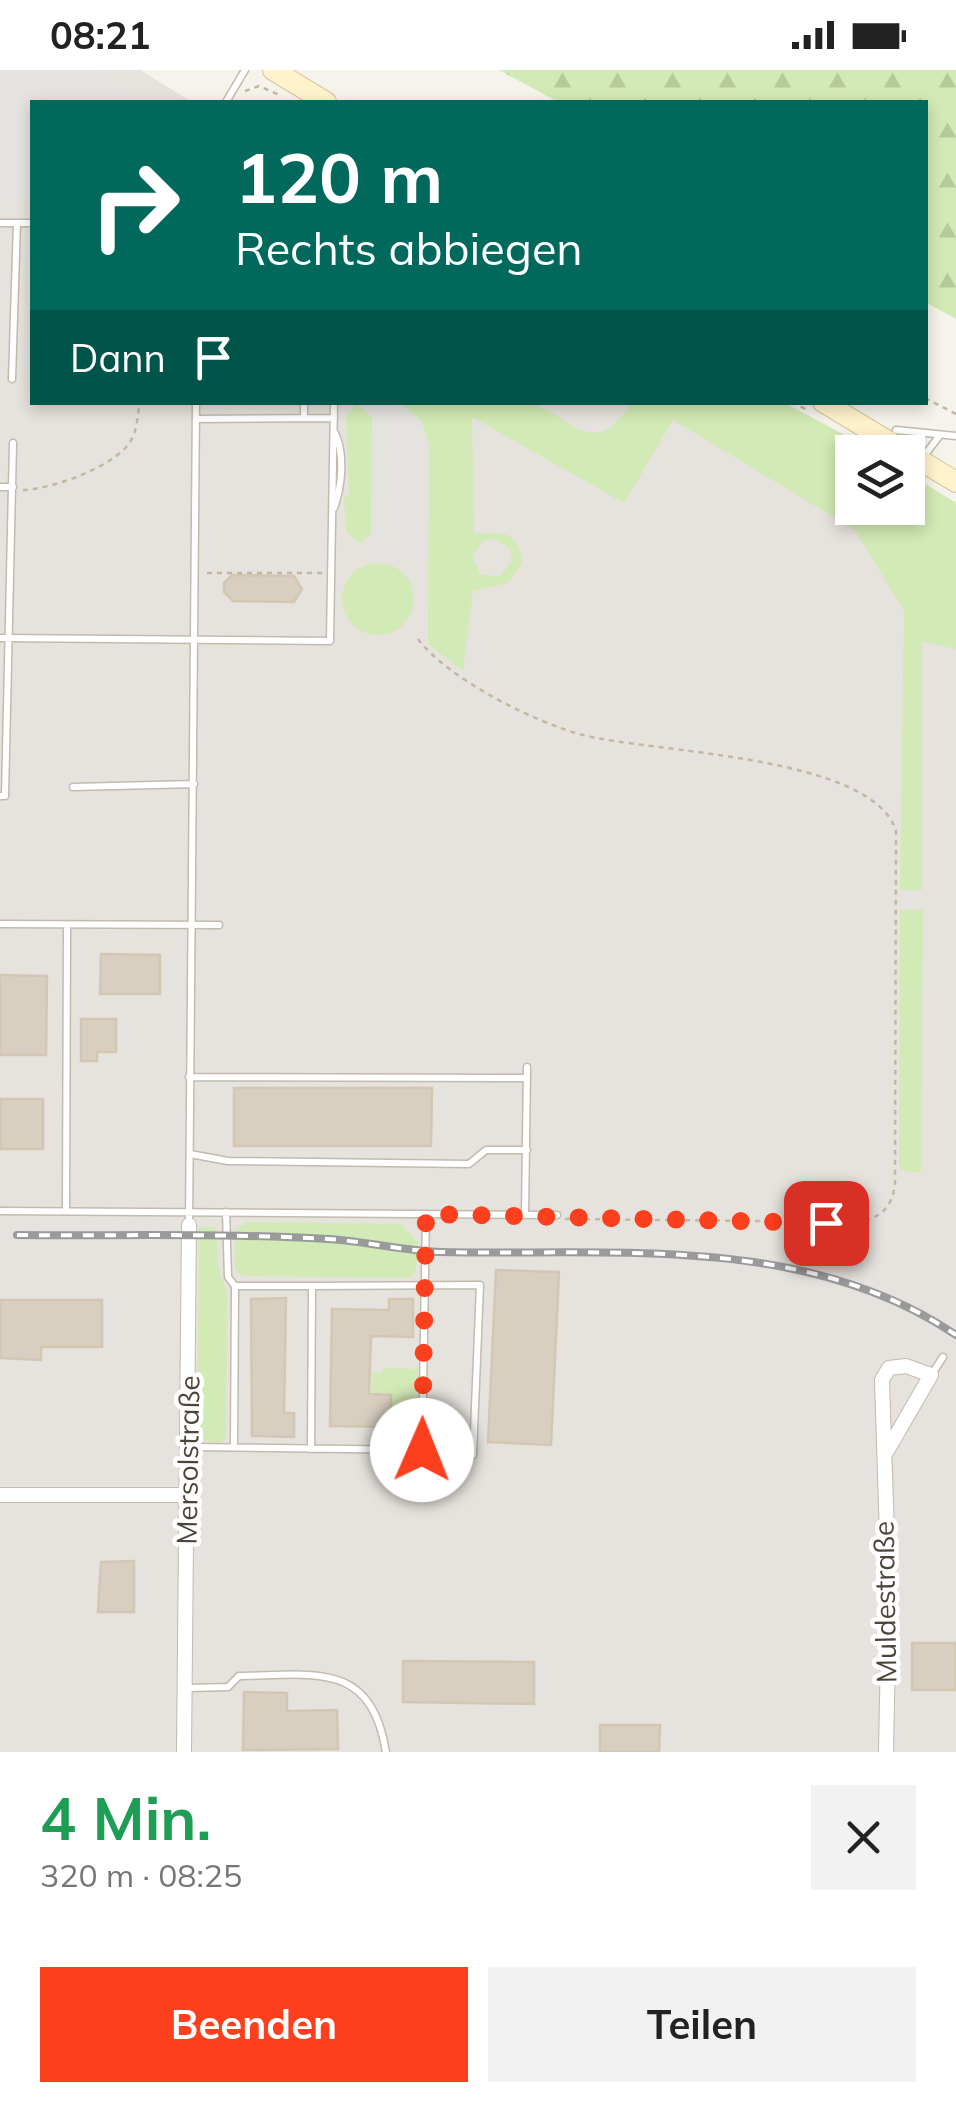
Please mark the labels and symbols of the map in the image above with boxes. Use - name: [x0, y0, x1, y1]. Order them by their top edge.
- pin: [784, 1181, 869, 1266]
- street label: Mersolstraße: [169, 1375, 206, 1545]
- position arrow: [370, 1398, 474, 1502]
- street label: Muldestraße: [866, 1521, 903, 1683]

